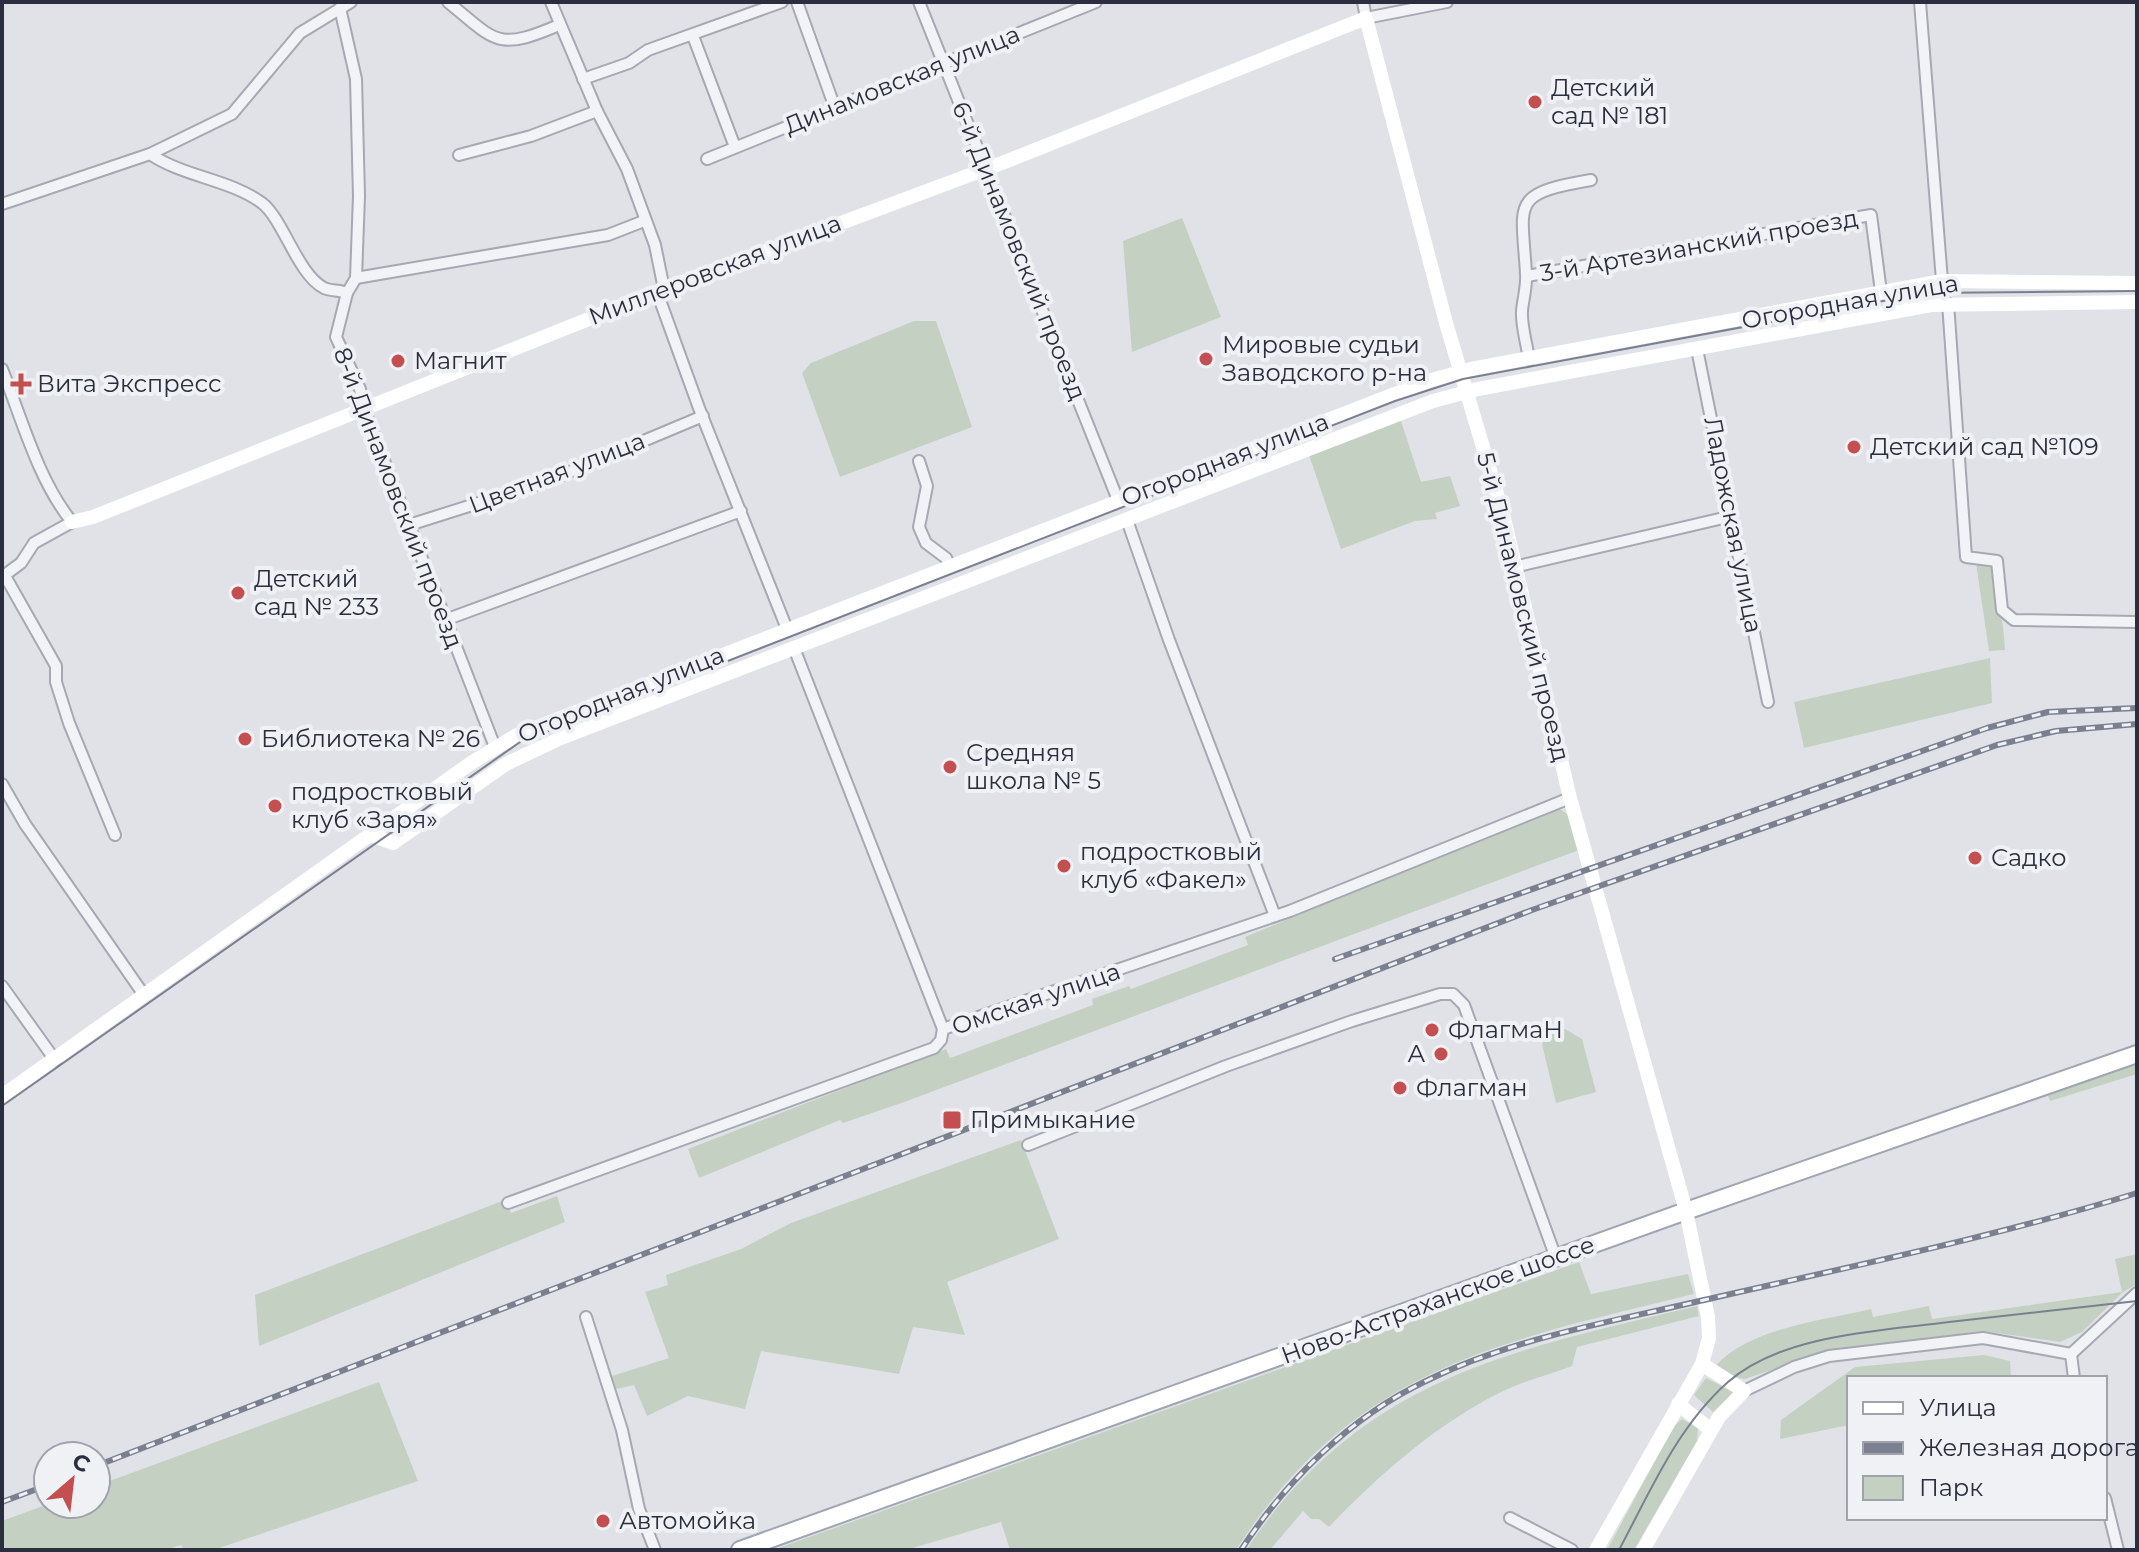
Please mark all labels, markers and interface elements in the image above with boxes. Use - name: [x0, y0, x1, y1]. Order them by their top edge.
- street label: Динамовская улица: [780, 19, 1024, 140]
- place label: Детский сад № 181: [1551, 73, 1668, 130]
- marker: Детский сад № 181: [1526, 93, 1544, 111]
- street label: 6-й Динамовский проезд: [946, 97, 1093, 404]
- street label: 3-й Артезианский проезд: [1538, 203, 1860, 288]
- street label: Миллеровская улица: [584, 208, 845, 331]
- street label: Огородная улица: [1739, 268, 1961, 335]
- place label: Мировые судьи Заводского р-на: [1222, 330, 1427, 387]
- street label: 8-й Динамовский проезд: [328, 343, 469, 652]
- place label: Магнит: [414, 346, 507, 375]
- marker: Мировые судьи Заводского р-на: [1197, 350, 1215, 368]
- marker: Магнит: [389, 352, 407, 370]
- place label: Вита Экспресс: [37, 369, 221, 398]
- marker: Вита Экспресс: [12, 375, 30, 393]
- street label: Огородная улица: [1117, 407, 1333, 512]
- street label: Ладожская улица: [1698, 414, 1769, 635]
- street label: Цветная улица: [465, 426, 649, 519]
- place label: Детский сад №109: [1870, 432, 2099, 461]
- marker: Детский сад №109: [1845, 438, 1863, 456]
- street label: 5-й Динамовский проезд: [1471, 449, 1576, 765]
- place label: Детский сад № 233: [254, 564, 379, 621]
- marker: Детский сад № 233: [229, 584, 247, 602]
- street label: Огородная улица: [514, 640, 728, 749]
- place label: Библиотека № 26: [261, 724, 480, 753]
- marker: Библиотека № 26: [236, 730, 254, 748]
- place label: Средняя школа № 5: [966, 738, 1101, 795]
- marker: Средняя школа № 5: [941, 758, 959, 776]
- place label: подростковый клуб «Заря»: [291, 777, 473, 834]
- marker: подростковый клуб «Заря»: [266, 797, 284, 815]
- place label: подростковый клуб «Факел»: [1080, 837, 1262, 894]
- place label: Садко: [1991, 843, 2066, 872]
- marker: Садко: [1966, 849, 1984, 867]
- marker: подростковый клуб «Факел»: [1055, 857, 1073, 875]
- street label: Омская улица: [948, 956, 1124, 1041]
- place label: ФлагмаН: [1448, 1015, 1563, 1044]
- marker: ФлагмаН: [1423, 1021, 1441, 1039]
- place label: A: [1408, 1039, 1426, 1068]
- marker: A: [1432, 1045, 1450, 1063]
- place label: Флагман: [1416, 1073, 1527, 1102]
- marker: Флагман: [1391, 1079, 1409, 1097]
- place label: Примыкание: [970, 1105, 1136, 1134]
- marker: Примыкание: [941, 1109, 963, 1131]
- street label: Ново-Астраханское шоссе: [1277, 1229, 1599, 1370]
- legend: [1847, 1376, 2107, 1520]
- text: Улица: [1919, 1393, 1997, 1422]
- text: Железная дорога: [1919, 1433, 2139, 1462]
- north arrow: [32, 1440, 112, 1520]
- text: С: [68, 1447, 95, 1478]
- text: Парк: [1919, 1473, 1983, 1502]
- place label: Автомойка: [619, 1506, 756, 1535]
- marker: Автомойка: [594, 1512, 612, 1530]

